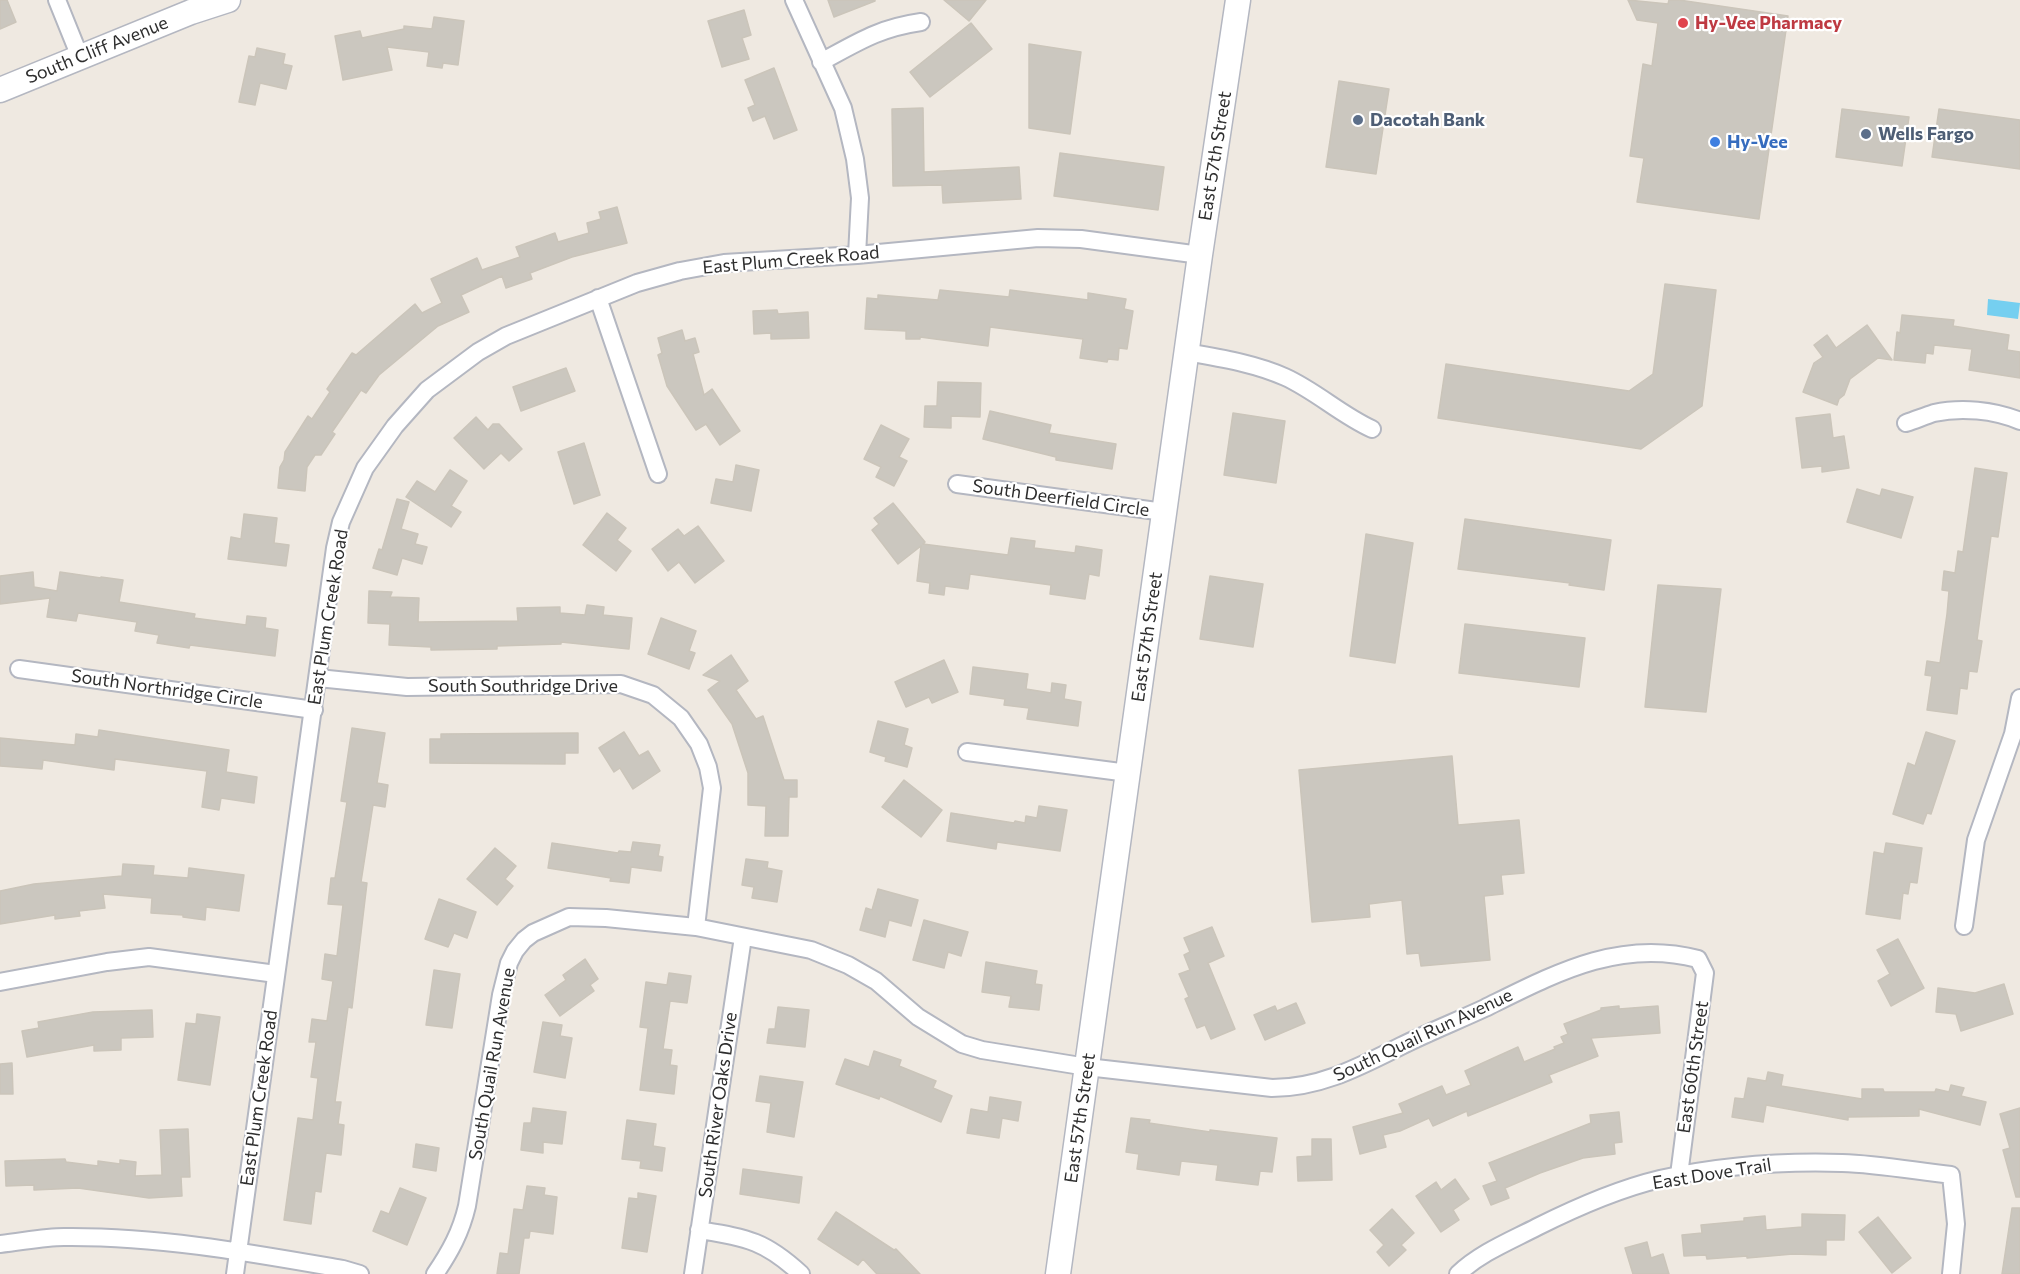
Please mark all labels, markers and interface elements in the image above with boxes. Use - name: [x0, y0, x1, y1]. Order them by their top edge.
- street label: South Cliff Avenue: [23, 12, 171, 88]
- place label: Hy-Vee Pharmacy: [1695, 12, 1842, 34]
- marker: Hy-Vee Pharmacy: [1676, 16, 1690, 30]
- street label: East 57th Street: [1194, 90, 1236, 222]
- place label: Dacotah Bank: [1370, 109, 1485, 131]
- marker: Dacotah Bank: [1351, 113, 1365, 127]
- place label: Wells Fargo: [1878, 123, 1974, 145]
- marker: Wells Fargo: [1859, 127, 1873, 141]
- place label: Hy-Vee: [1727, 131, 1788, 153]
- marker: Hy-Vee: [1708, 135, 1722, 149]
- street label: East Plum Creek Road: [702, 242, 880, 278]
- street label: South Deerfield Circle: [971, 475, 1151, 521]
- street label: East Plum Creek Road: [303, 528, 353, 706]
- street label: East 57th Street: [1127, 571, 1167, 703]
- street label: South Northridge Circle: [70, 665, 264, 713]
- street label: South Southridge Drive: [428, 675, 618, 697]
- street label: South Quail Run Avenue: [464, 966, 520, 1162]
- street label: South Quail Run Avenue: [1330, 984, 1516, 1086]
- street label: East 60th Street: [1673, 999, 1713, 1135]
- street label: East Plum Creek Road: [236, 1009, 282, 1187]
- street label: South River Oaks Drive: [694, 1011, 742, 1199]
- street label: East 57th Street: [1060, 1052, 1100, 1184]
- street label: East Dove Trail: [1651, 1154, 1773, 1194]

